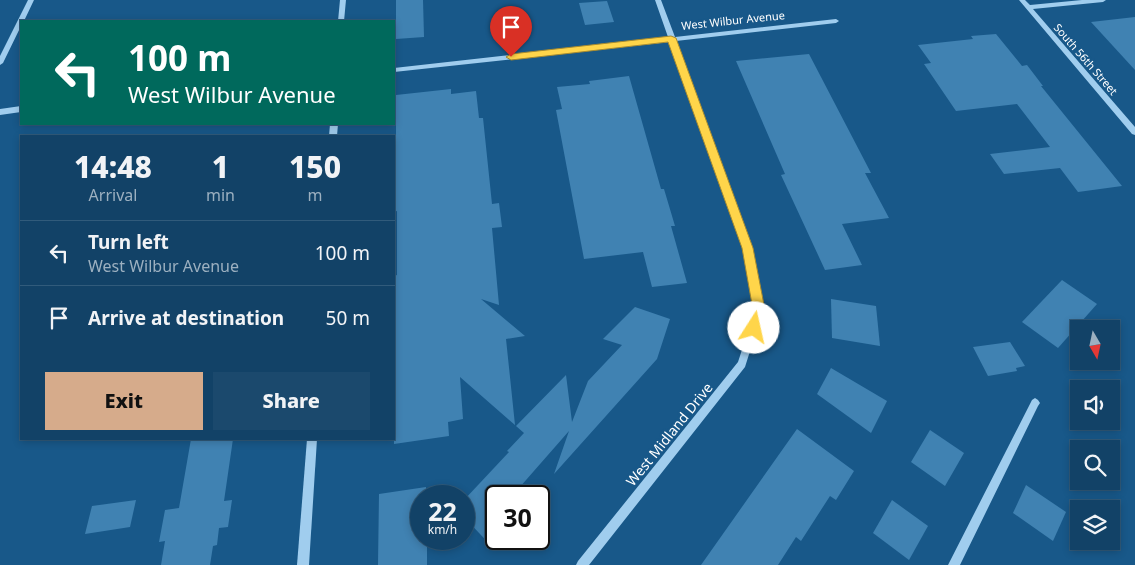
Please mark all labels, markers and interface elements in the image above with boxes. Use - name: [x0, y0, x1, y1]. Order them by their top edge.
- pin: [490, 6, 532, 57]
- street label: West Wilbur Avenue: [681, 7, 785, 33]
- icon: arrive: [497, 13, 525, 41]
- street label: South 56th Street: [1051, 20, 1121, 98]
- text: 100 m: [128, 34, 231, 81]
- icon: left: [45, 40, 110, 105]
- text: West Wilbur Avenue: [128, 79, 336, 109]
- text: 14:48: [74, 146, 152, 187]
- text: 1: [212, 146, 229, 187]
- text: 150: [289, 146, 341, 187]
- text: Arrival: [89, 184, 137, 206]
- text: min: [206, 184, 235, 206]
- text: m: [307, 184, 322, 206]
- text: Turn left: [88, 229, 169, 255]
- icon: left: [45, 239, 73, 267]
- text: 100 m: [315, 240, 370, 266]
- text: West Wilbur Avenue: [88, 255, 239, 277]
- position arrow: [727, 301, 779, 353]
- icon: arrive: [45, 304, 73, 332]
- text: Arrive at destination: [88, 305, 284, 331]
- text: 50 m: [326, 305, 370, 331]
- north arrow: [1070, 320, 1120, 370]
- map controls: [1070, 320, 1120, 550]
- button: Exit: [45, 372, 203, 430]
- button: Share: [213, 372, 370, 430]
- street label: West Midland Drive: [621, 378, 717, 490]
- button: sound: [1070, 380, 1120, 430]
- button: search: [1070, 440, 1120, 490]
- speed limit sign: 30: [485, 485, 550, 550]
- text: 22: [428, 494, 457, 528]
- button: layers: [1070, 500, 1120, 550]
- text: km/h: [428, 521, 457, 538]

